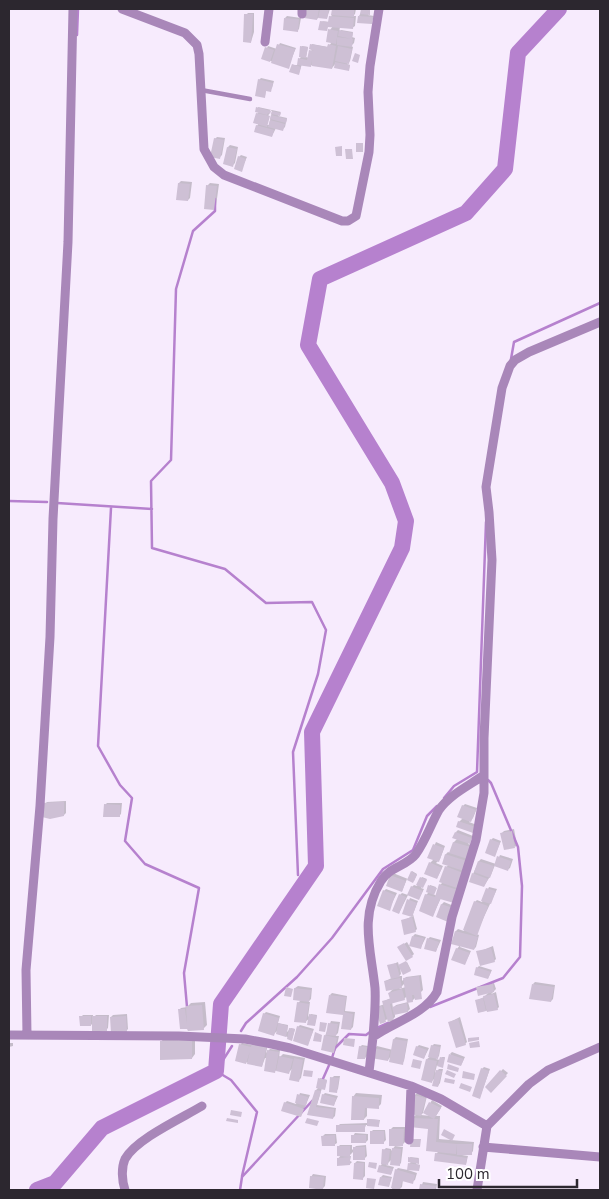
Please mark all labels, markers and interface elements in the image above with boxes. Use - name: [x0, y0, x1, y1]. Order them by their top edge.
- scale bar: [439, 1156, 576, 1188]
- text: 100 m: [446, 1164, 490, 1184]

